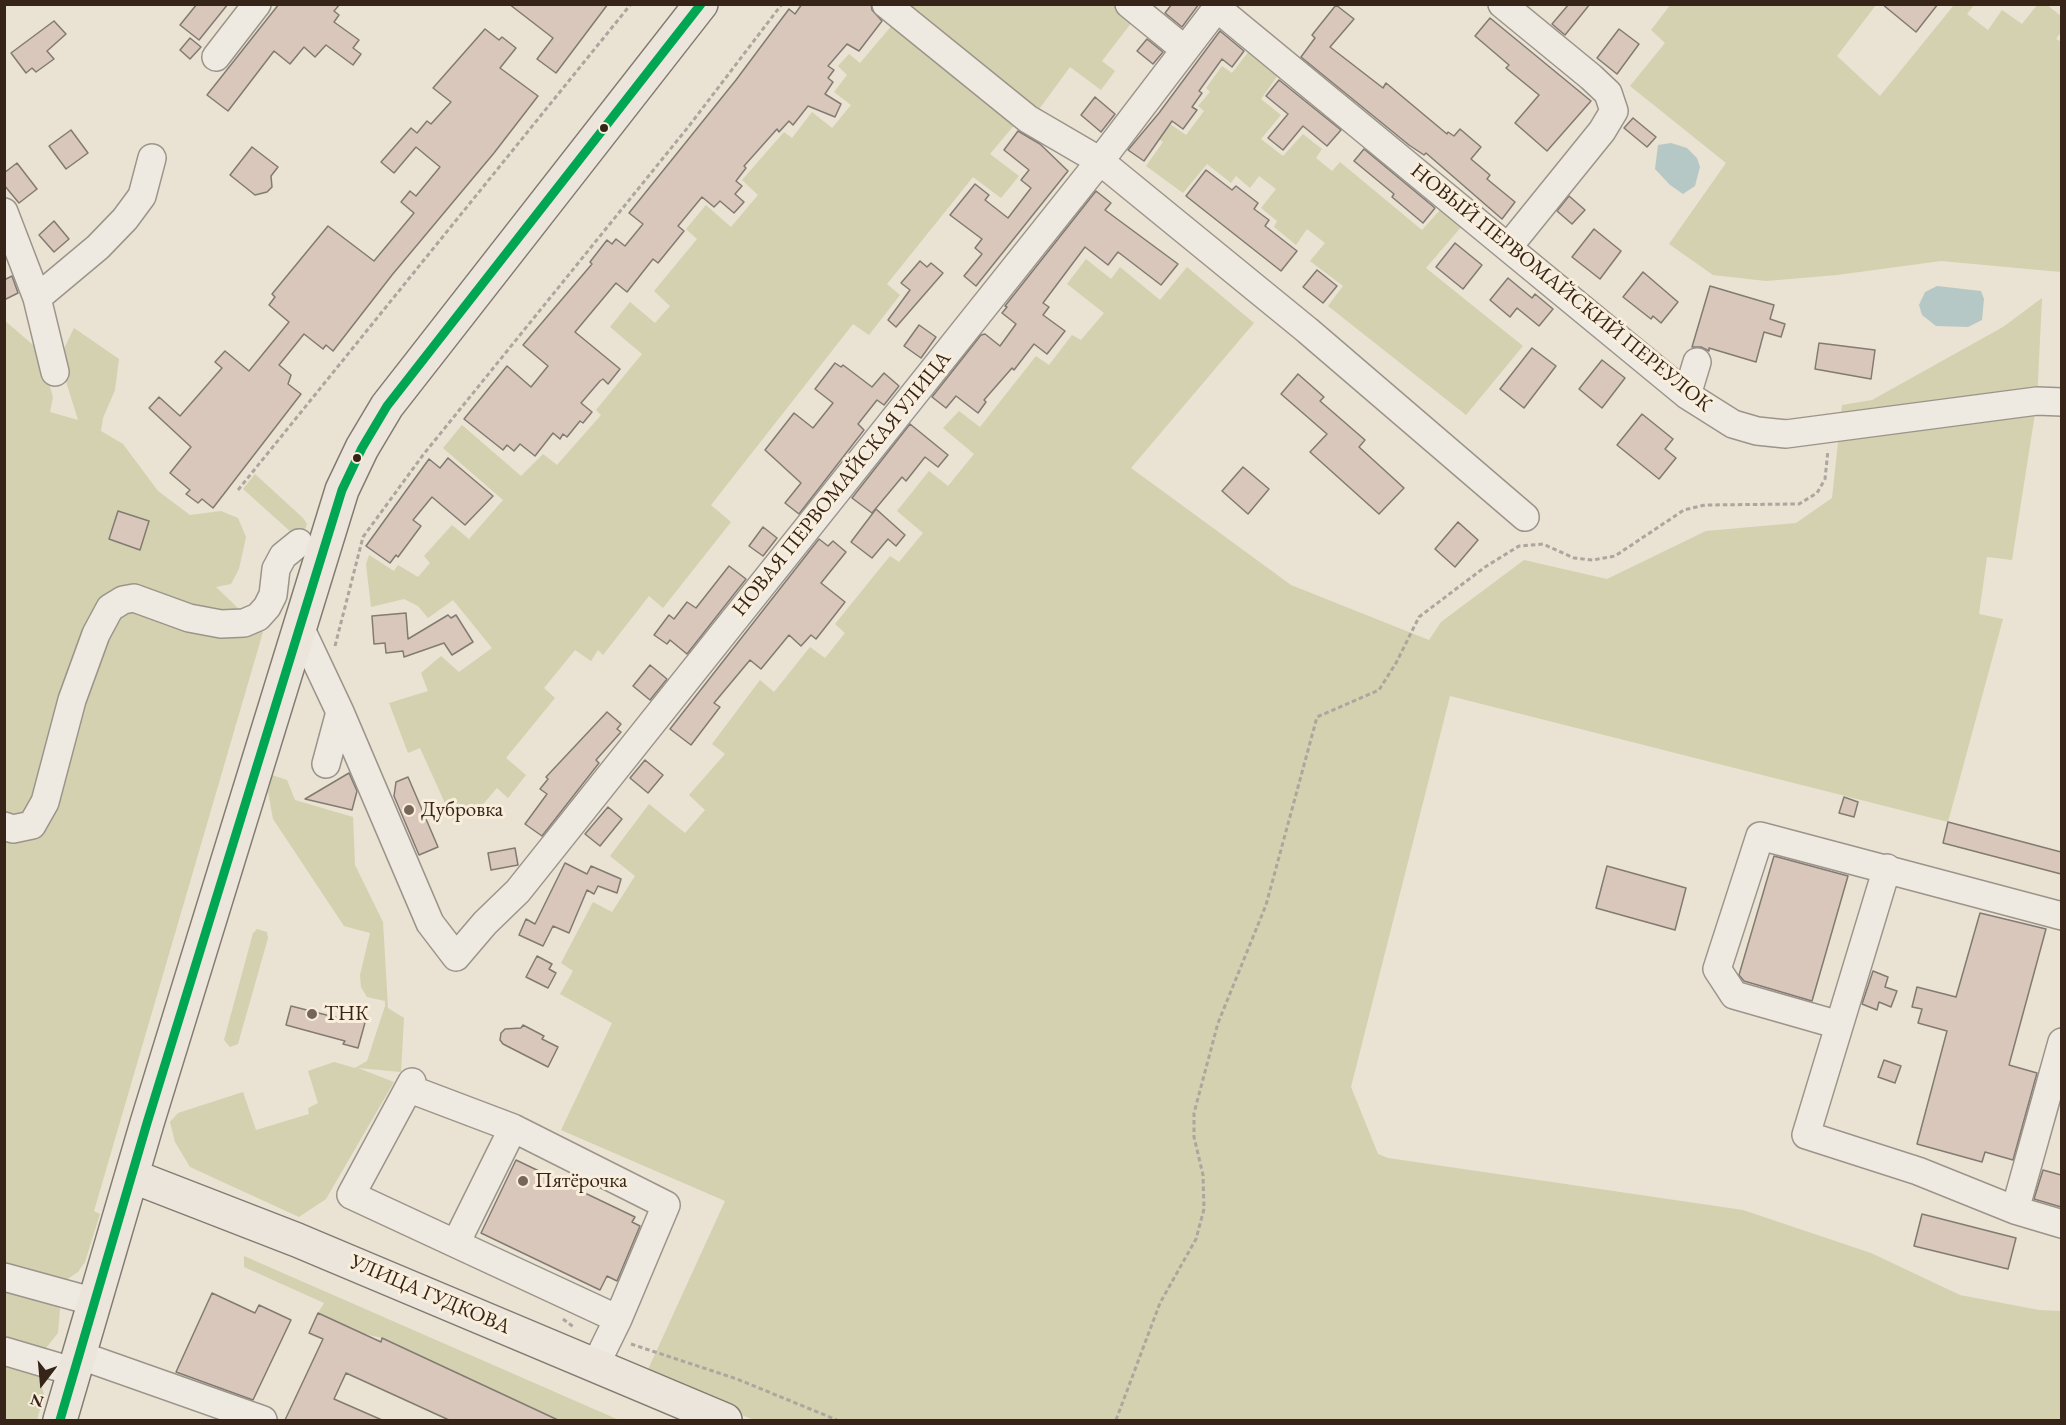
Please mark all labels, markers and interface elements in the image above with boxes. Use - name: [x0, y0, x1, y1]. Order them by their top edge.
- unlabelled marker: [598, 122, 610, 134]
- street label: НОВЫЙ ПЕРВОМАЙСКИЙ ПЕРЕУЛОК: [1405, 159, 1717, 417]
- street label: НОВАЯ ПЕРВОМАЙСКАЯ УЛИЦА: [727, 346, 957, 622]
- unlabelled marker: [351, 452, 363, 464]
- place label: Дубровка: [421, 797, 503, 823]
- marker: Дубровка: [402, 803, 416, 817]
- place label: ТНК: [324, 1001, 369, 1027]
- marker: ТНК: [305, 1007, 319, 1021]
- place label: Пятёрочка: [535, 1168, 627, 1194]
- marker: Пятёрочка: [516, 1174, 530, 1188]
- street label: УЛИЦА ГУДКОВА: [346, 1250, 514, 1340]
- north arrow: [12, 1353, 72, 1413]
- text: N: [28, 1389, 46, 1413]

